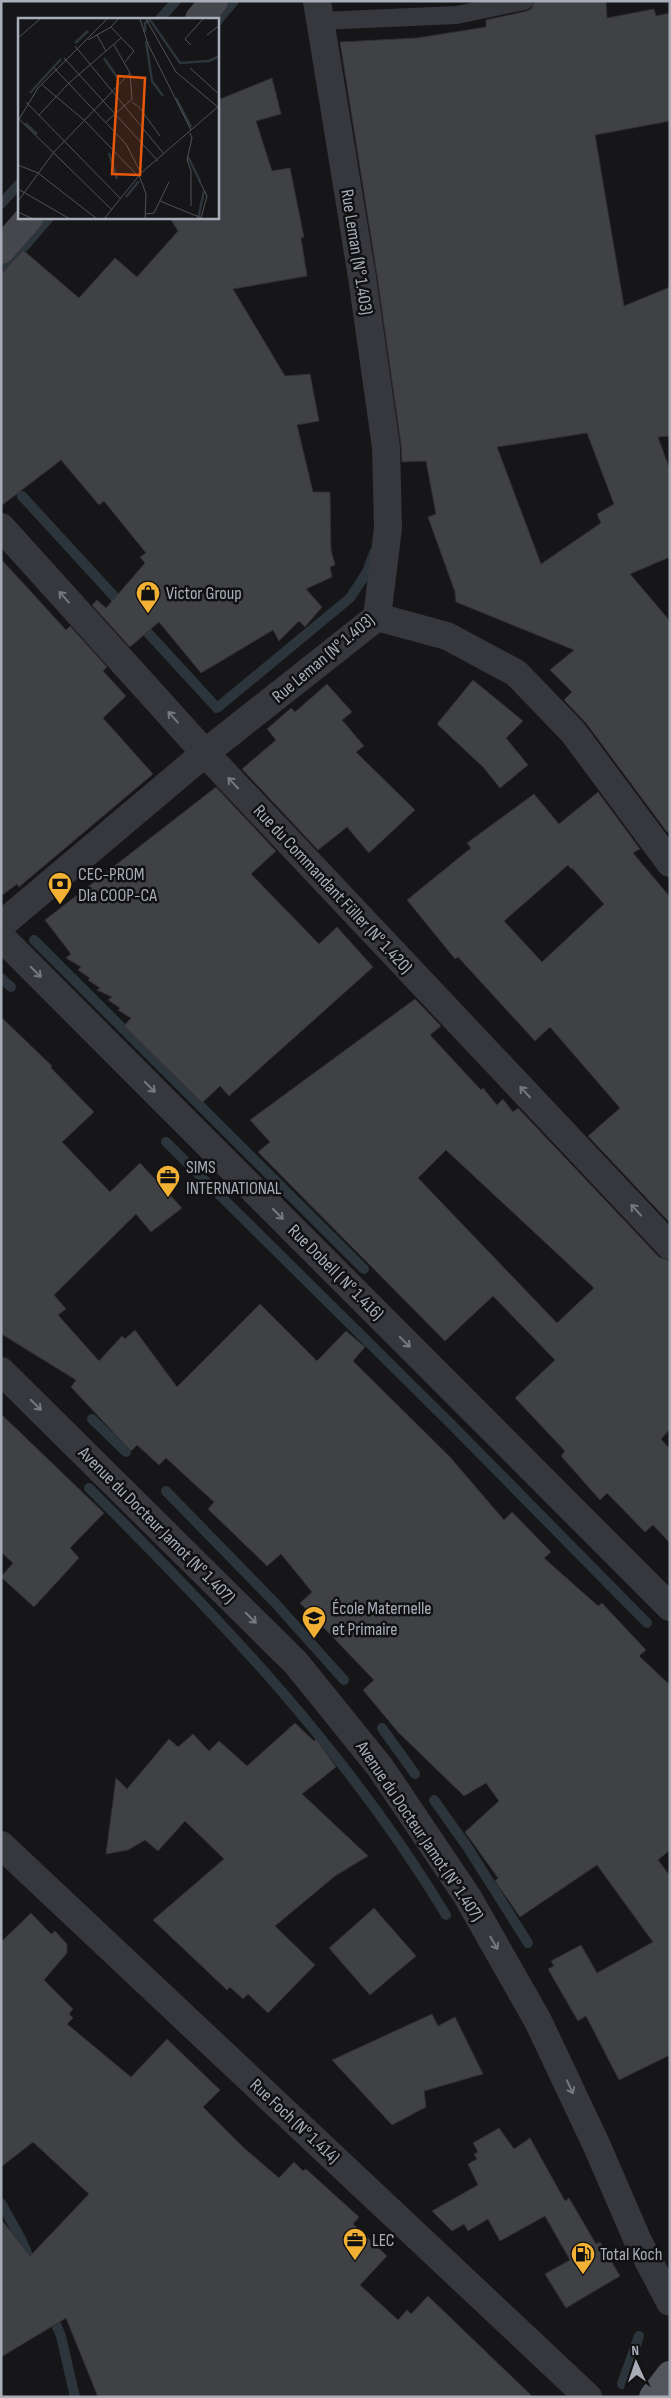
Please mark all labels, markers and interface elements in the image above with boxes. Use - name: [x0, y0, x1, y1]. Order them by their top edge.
- inset map: [18, 18, 219, 219]
- street label: Rue Leman (N° 1.403): [336, 188, 377, 317]
- shop icon: Victor Group: [135, 580, 161, 614]
- place label: Victor Group: [166, 583, 242, 604]
- one-way arrow: [58, 590, 70, 603]
- street label: Rue Leman (N° 1.403): [268, 609, 379, 707]
- one-way arrow: [167, 711, 179, 724]
- one-way arrow: [227, 777, 239, 789]
- street label: Rue du Commandant Füller (N° 1.420): [249, 801, 416, 978]
- place label: CEC-PROM Dla COOP-CA: [78, 864, 157, 906]
- bank icon: CEC-PROM Dla COOP-CA: [47, 871, 73, 905]
- one-way arrow: [30, 966, 42, 978]
- one-way arrow: [144, 1081, 157, 1093]
- one-way arrow: [519, 1086, 531, 1099]
- place label: SIMS INTERNATIONAL: [186, 1157, 282, 1199]
- office icon: SIMS INTERNATIONAL: [155, 1164, 181, 1198]
- one-way arrow: [630, 1204, 642, 1217]
- one-way arrow: [271, 1208, 284, 1220]
- street label: Rue Dobell ( N° 1.416): [283, 1220, 388, 1325]
- one-way arrow: [399, 1335, 411, 1348]
- one-way arrow: [30, 1399, 42, 1411]
- street label: Avenue du Docteur Jamot (N° 1.407): [73, 1442, 239, 1608]
- place label: École Maternelle et Primaire: [332, 1598, 432, 1640]
- school or university icon: École Maternelle et Primaire: [301, 1605, 327, 1639]
- one-way arrow: [244, 1612, 257, 1624]
- street label: Avenue du Docteur Jamot (N° 1.407): [351, 1736, 488, 1925]
- one-way arrow: [489, 1936, 499, 1951]
- street label: Rue Foch (N° 1.414): [246, 2075, 344, 2168]
- one-way arrow: [565, 2079, 575, 2094]
- office icon: LEC: [342, 2227, 368, 2261]
- place label: LEC: [372, 2230, 395, 2251]
- fuel station icon: Total Koch: [570, 2241, 596, 2275]
- place label: Total Koch: [600, 2244, 662, 2265]
- north arrow: [611, 2338, 661, 2388]
- text: N: [631, 2342, 640, 2359]

